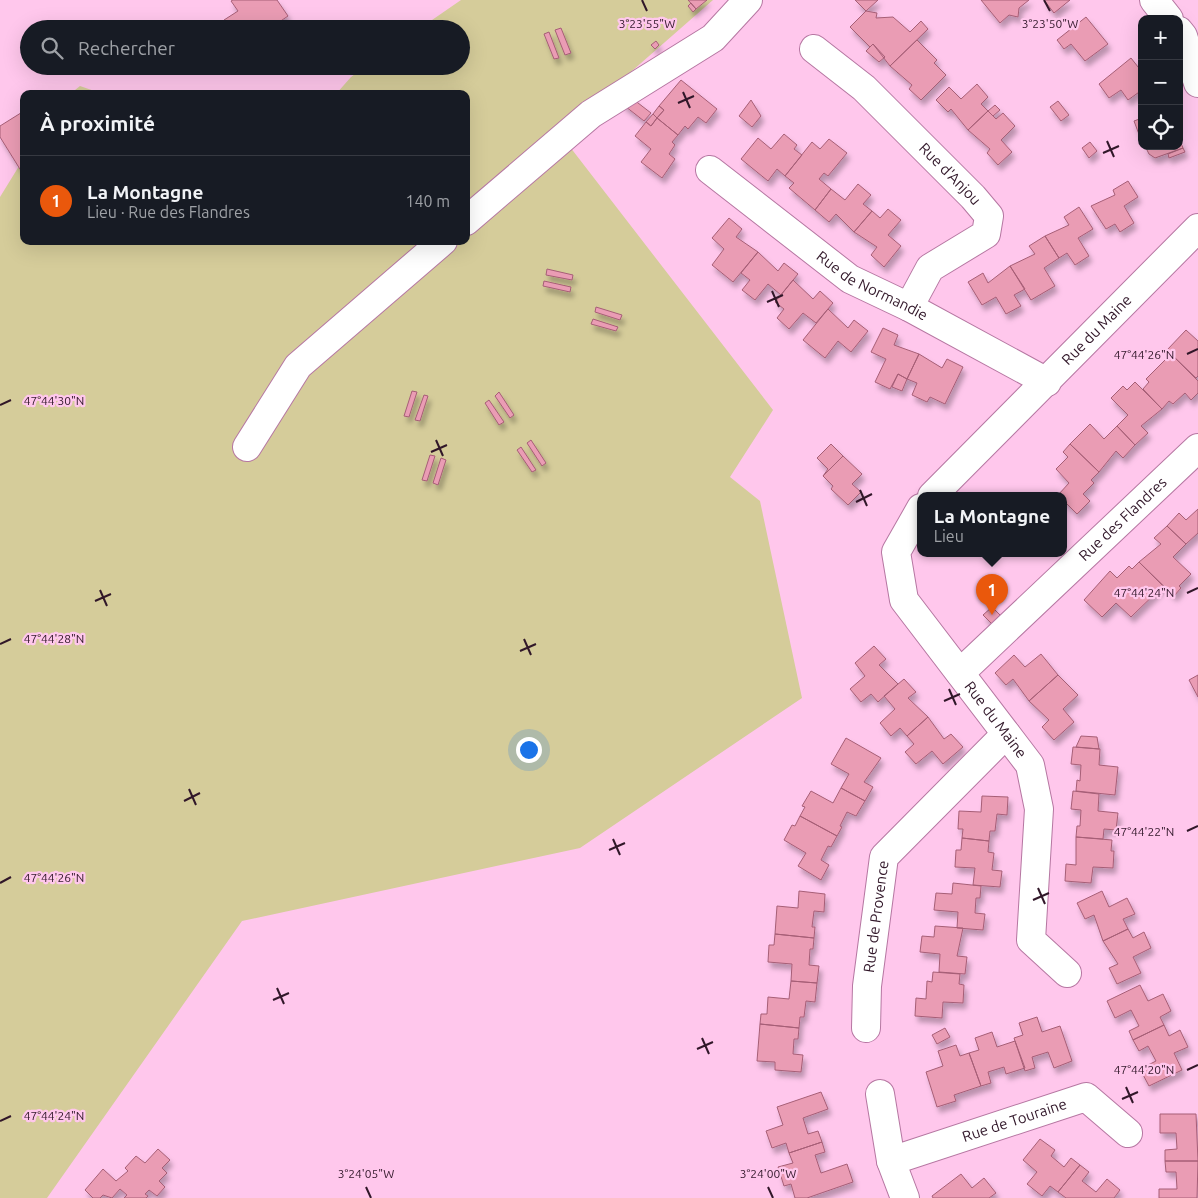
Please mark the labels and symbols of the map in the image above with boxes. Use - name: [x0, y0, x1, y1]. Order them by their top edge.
- text: 3°23'55"W: [619, 17, 675, 30]
- text: 3°23'50"W: [1022, 17, 1078, 30]
- street label: Rue d'Anjou: [916, 139, 985, 208]
- street label: Rue de Normandie: [813, 247, 931, 324]
- street label: Rue du Maine: [1058, 291, 1135, 368]
- text: 47°44'26"N: [1114, 348, 1174, 361]
- text: 47°44'30"N: [24, 394, 84, 407]
- street label: Rue des Flandres: [1075, 473, 1170, 564]
- pin: 1: [976, 574, 1008, 615]
- text: 47°44'24"N: [1114, 586, 1174, 599]
- text: 47°44'28"N: [24, 632, 84, 645]
- street label: Rue du Maine: [961, 678, 1030, 761]
- your location: [516, 737, 542, 763]
- text: 47°44'22"N: [1114, 825, 1174, 838]
- street label: Rue de Provence: [860, 859, 891, 974]
- text: 47°44'26"N: [24, 871, 84, 884]
- text: 47°44'20"N: [1114, 1063, 1174, 1076]
- street label: Rue de Touraine: [960, 1095, 1069, 1145]
- text: 47°44'24"N: [24, 1109, 84, 1122]
- text: 3°24'05"W: [338, 1167, 394, 1180]
- text: 3°24'00"W: [740, 1167, 796, 1180]

